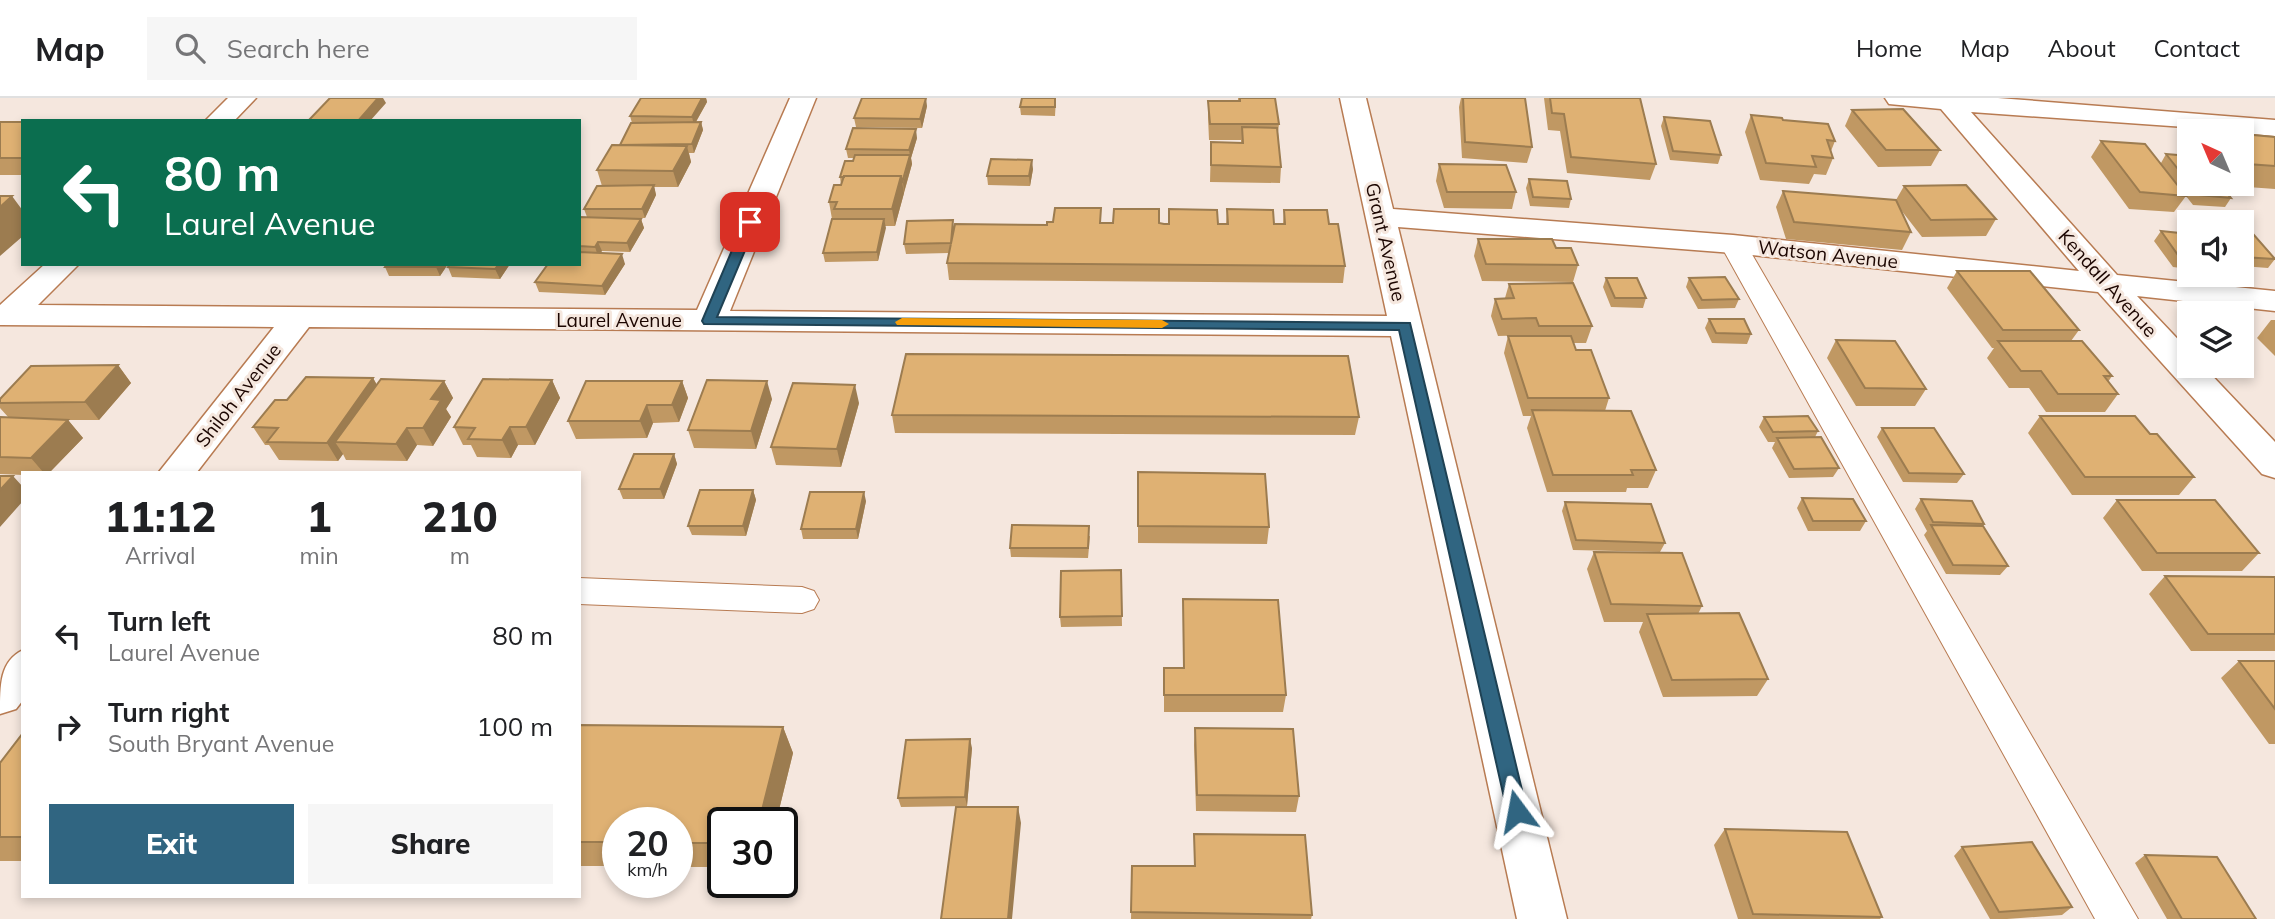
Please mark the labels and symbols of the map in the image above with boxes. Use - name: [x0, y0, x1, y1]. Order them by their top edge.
- north arrow: [2177, 119, 2254, 196]
- street label: Grant Avenue: [1361, 180, 1411, 304]
- pin: [720, 192, 780, 252]
- street label: Kendall Avenue: [2053, 224, 2163, 342]
- street label: Watson Avenue: [1757, 235, 1899, 273]
- street label: Laurel Avenue: [556, 308, 682, 332]
- street label: Shiloh Avenue: [190, 338, 286, 452]
- position arrow: [1480, 774, 1554, 848]
- speed limit sign: 30: [707, 807, 798, 898]

